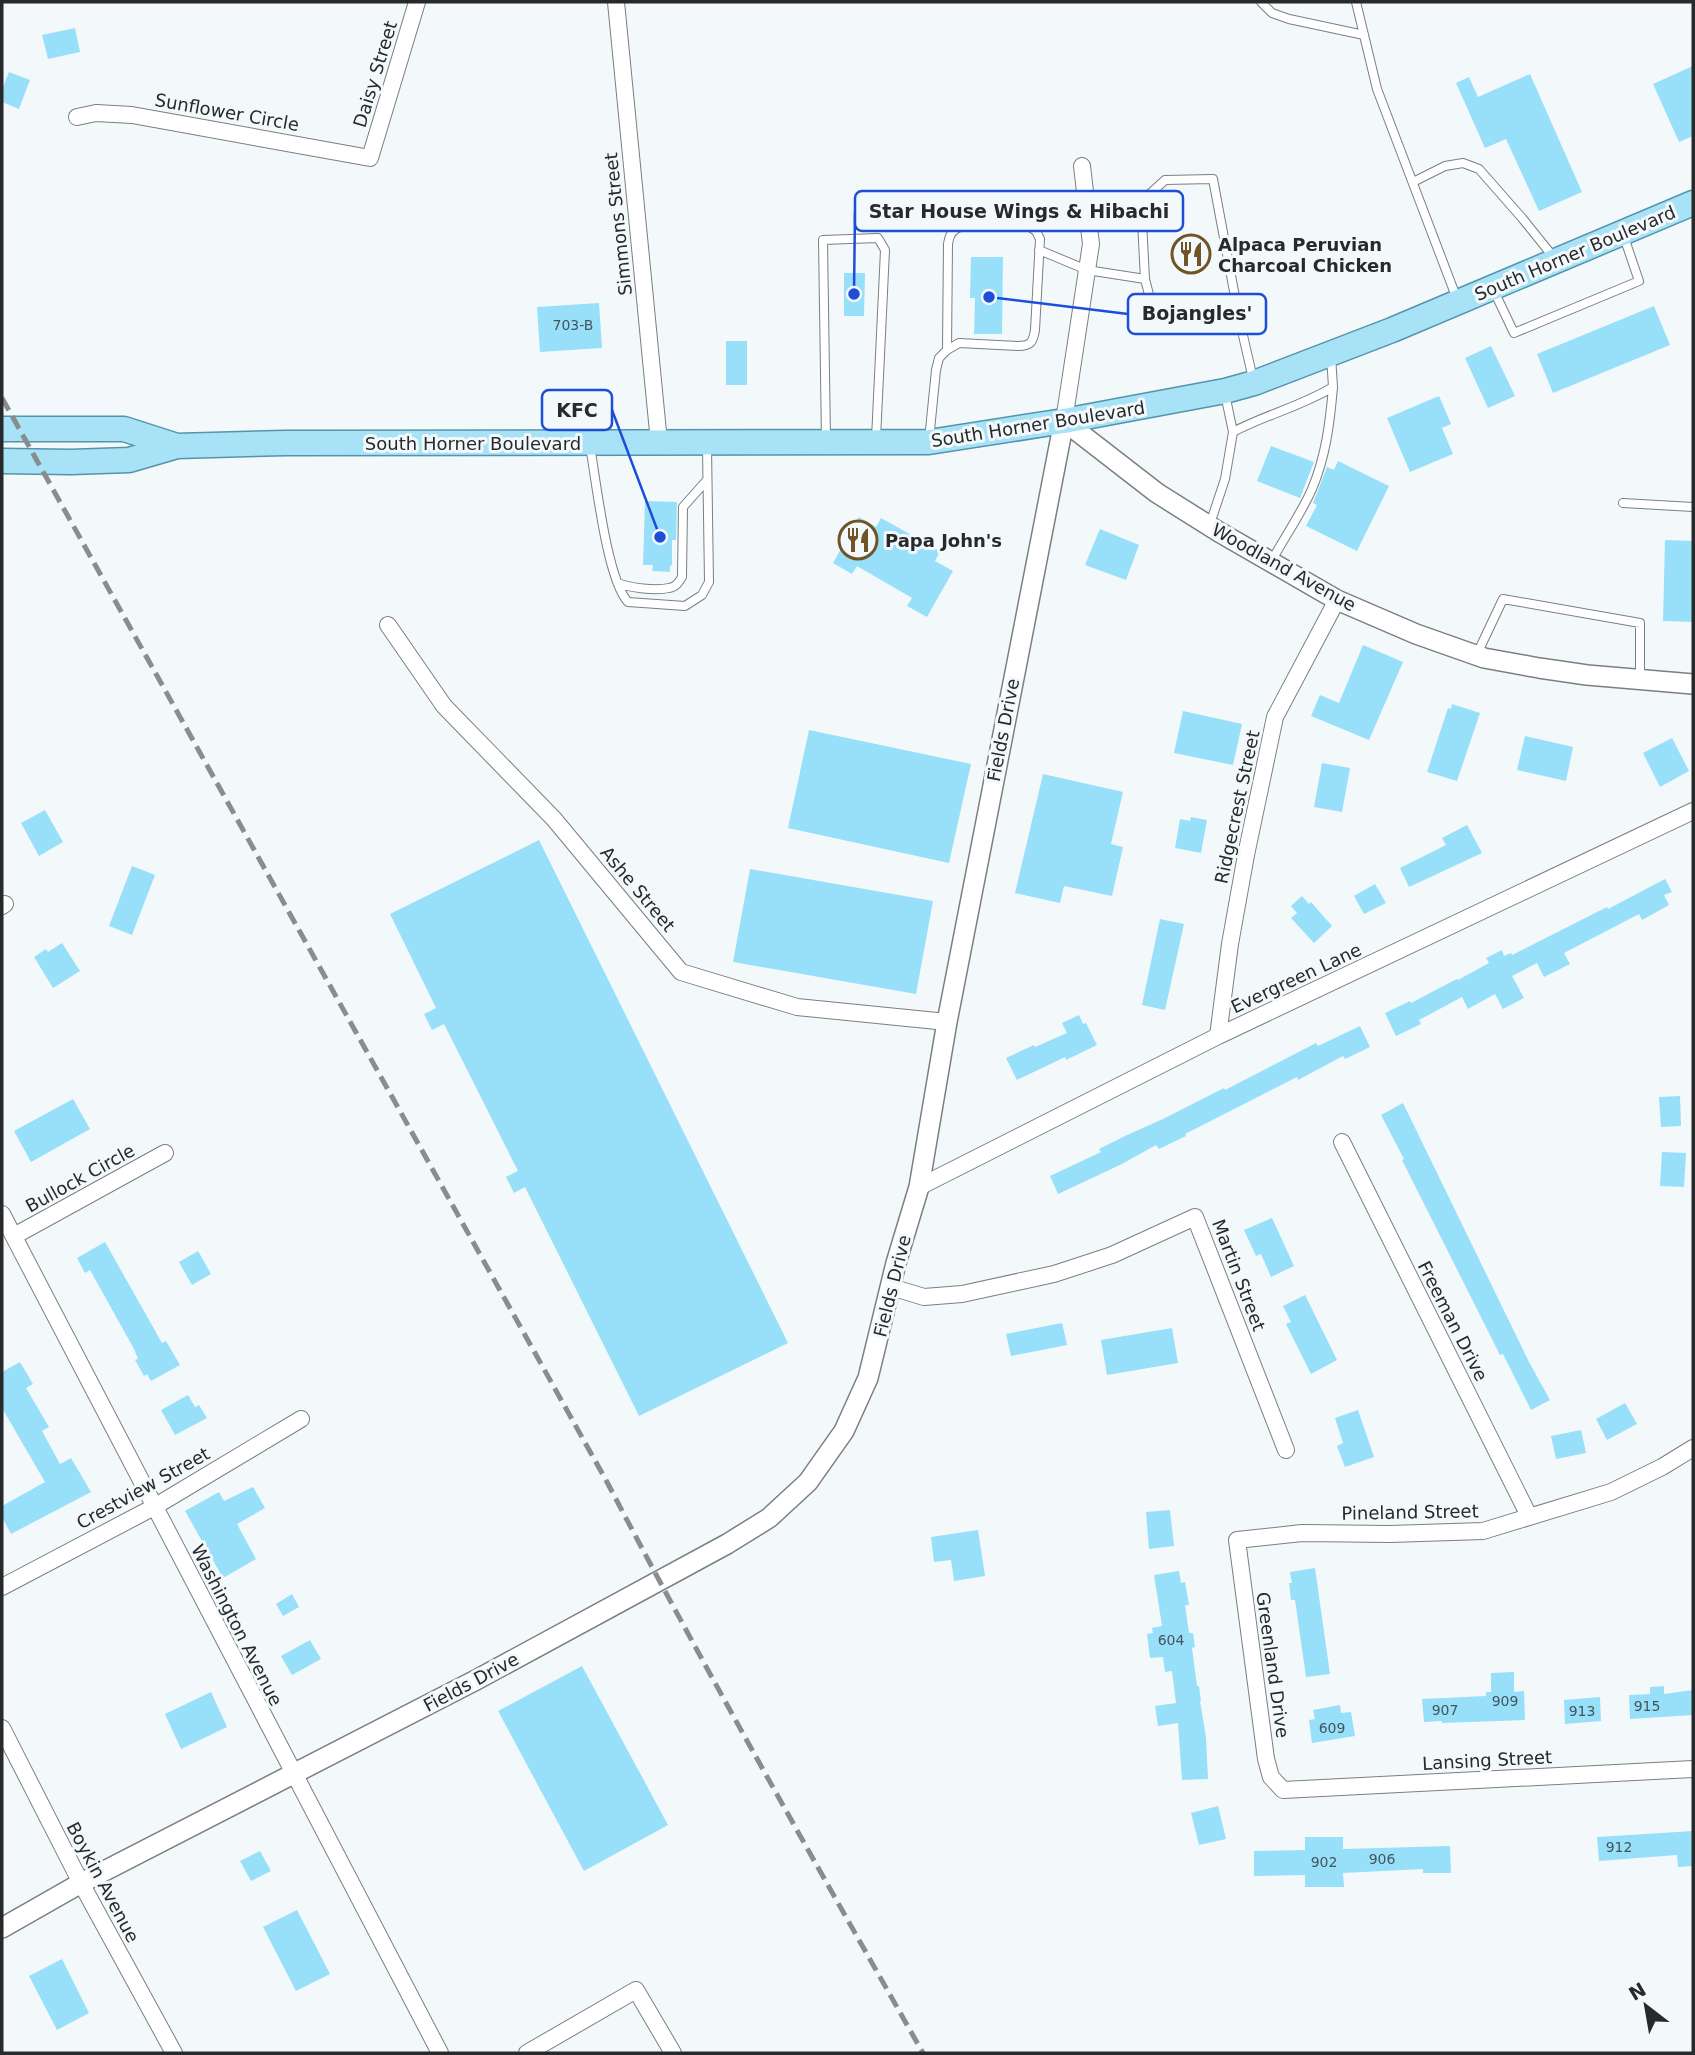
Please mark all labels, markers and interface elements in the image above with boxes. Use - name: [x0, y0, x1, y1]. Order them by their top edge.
- street label: Daisy Street: [349, 18, 401, 130]
- street label: Sunflower Circle: [153, 89, 301, 135]
- street label: Simmons Street: [600, 151, 636, 297]
- callout: Star House Wings & Hibachi: [855, 191, 1183, 231]
- text: Star House Wings & Hibachi: [869, 200, 1169, 222]
- street label: South Horner Boulevard: [1471, 201, 1679, 305]
- restaurant icon: Alpaca Peruvian Charcoal Chicken: [1170, 233, 1212, 275]
- place label: Alpaca Peruvian Charcoal Chicken: [1218, 234, 1392, 276]
- callout: Bojangles': [1128, 294, 1266, 334]
- text: Bojangles': [1142, 302, 1252, 324]
- house number: 703-B: [553, 317, 593, 333]
- callout: KFC: [542, 390, 612, 430]
- street label: South Horner Boulevard: [930, 397, 1146, 451]
- text: KFC: [556, 399, 598, 421]
- street label: South Horner Boulevard: [365, 433, 581, 454]
- restaurant icon: Papa John's: [837, 519, 879, 561]
- street label: Woodland Avenue: [1208, 519, 1360, 615]
- place label: Papa John's: [885, 530, 1002, 551]
- street label: Fields Drive: [983, 677, 1023, 783]
- street label: Ridgecrest Street: [1210, 728, 1264, 886]
- street label: Ashe Street: [596, 842, 680, 936]
- street label: Evergreen Lane: [1227, 939, 1365, 1017]
- street label: Bullock Circle: [22, 1139, 138, 1217]
- street label: Martin Street: [1208, 1216, 1270, 1334]
- street label: Fields Drive: [869, 1233, 915, 1339]
- street label: Freeman Drive: [1414, 1257, 1492, 1385]
- street label: Crestview Street: [73, 1443, 213, 1533]
- street label: Pineland Street: [1341, 1500, 1479, 1524]
- street label: Washington Avenue: [187, 1541, 287, 1709]
- street label: Greenland Drive: [1252, 1591, 1294, 1739]
- house number: 604: [1158, 1632, 1184, 1648]
- street label: Fields Drive: [420, 1648, 522, 1716]
- house number: 909: [1492, 1693, 1518, 1709]
- house number: 915: [1634, 1698, 1660, 1714]
- house number: 907: [1432, 1702, 1458, 1718]
- house number: 913: [1569, 1703, 1595, 1719]
- house number: 609: [1319, 1720, 1345, 1736]
- street label: Lansing Street: [1421, 1746, 1553, 1774]
- street label: Boykin Avenue: [62, 1818, 144, 1946]
- house number: 912: [1606, 1839, 1632, 1855]
- house number: 906: [1369, 1851, 1395, 1867]
- house number: 902: [1311, 1854, 1337, 1870]
- north arrow: [1611, 1971, 1681, 2041]
- text: N: [1625, 1978, 1650, 2005]

